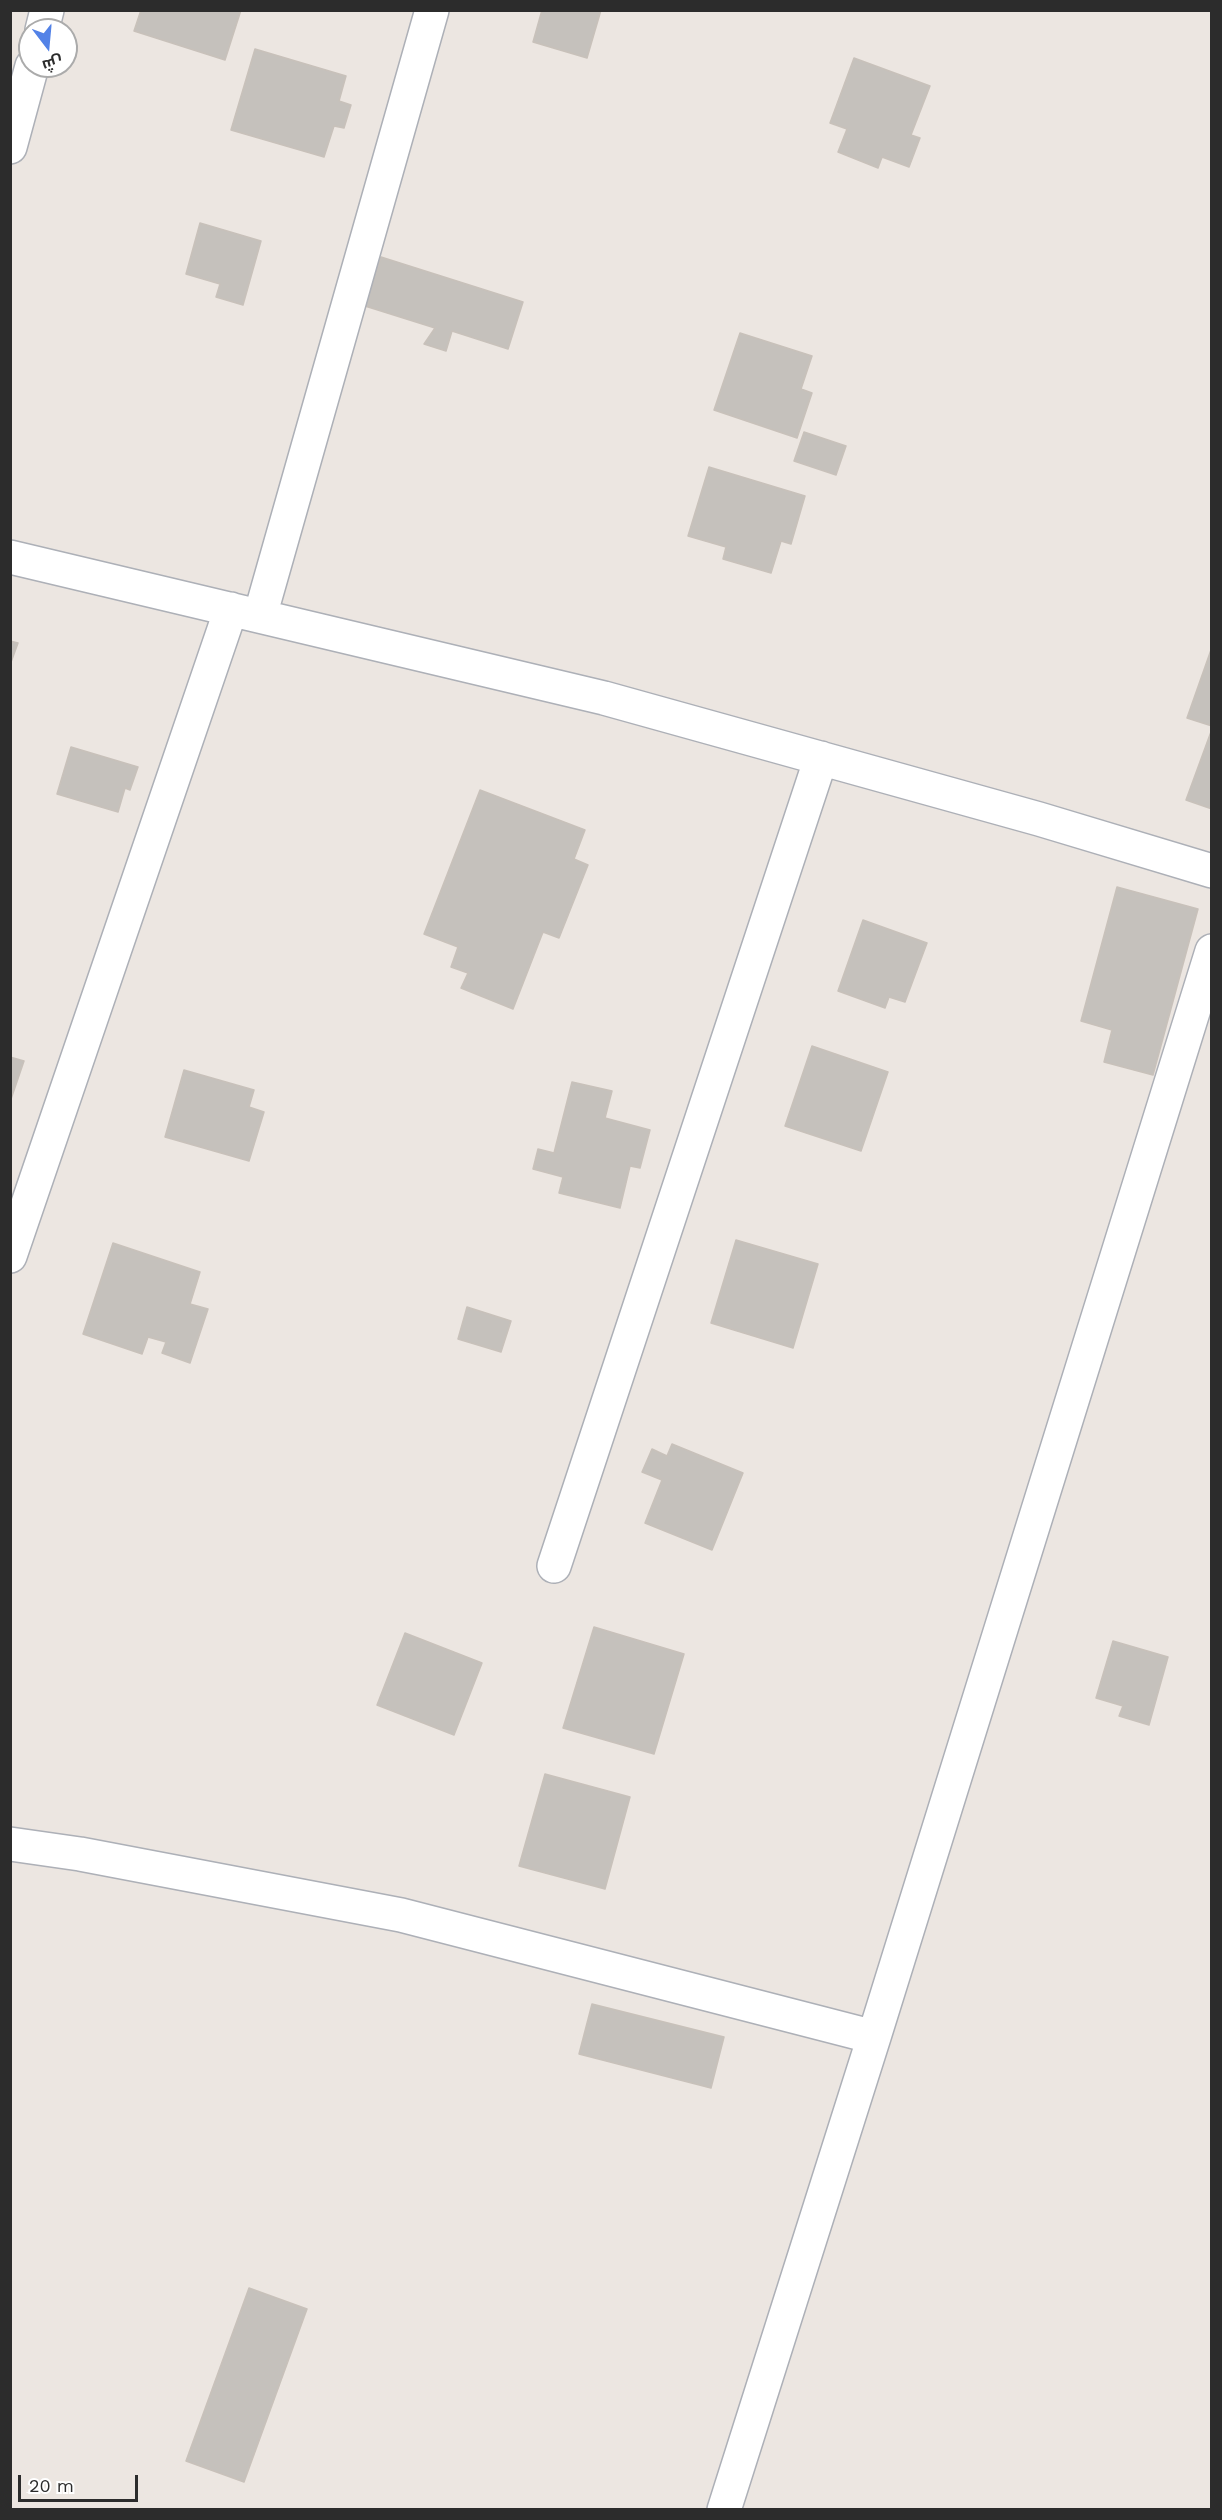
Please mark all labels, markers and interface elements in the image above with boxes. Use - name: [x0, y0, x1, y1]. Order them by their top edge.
- north arrow: [18, 18, 78, 78]
- text: ش: [40, 52, 65, 76]
- scale bar: [21, 2463, 141, 2501]
- text: 20 m: [29, 2475, 74, 2496]

